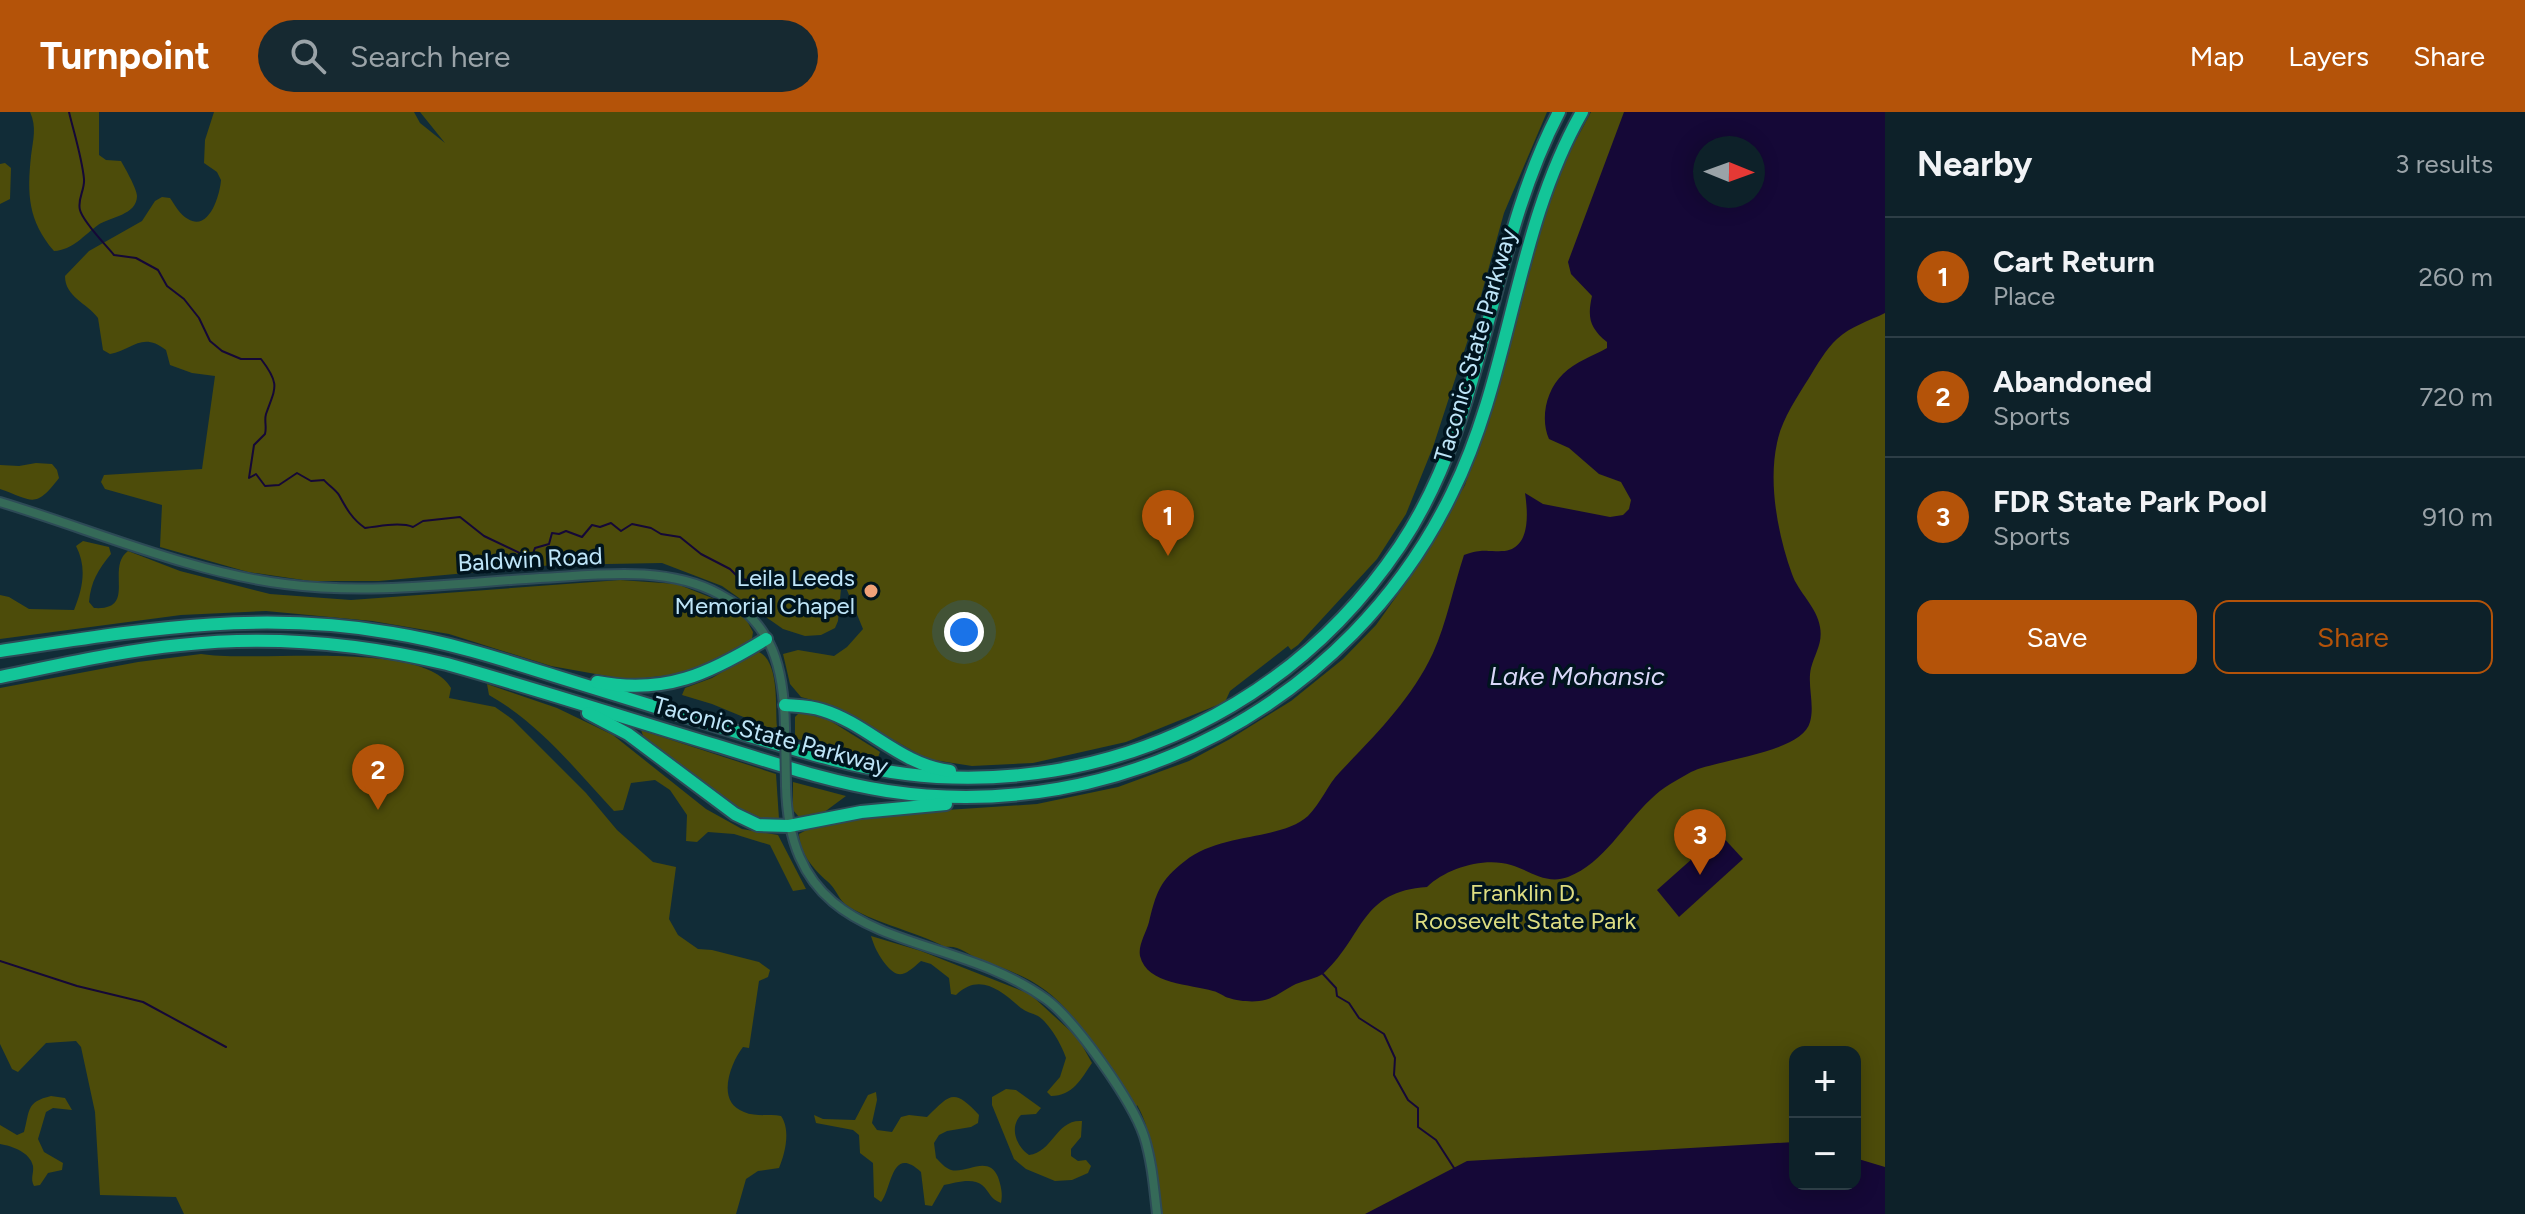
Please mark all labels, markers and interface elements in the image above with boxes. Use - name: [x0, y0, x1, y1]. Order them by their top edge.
- search box: [258, 20, 818, 92]
- text: Turnpoint: [40, 33, 210, 79]
- icon: search: [286, 34, 330, 78]
- text: Search here: [350, 38, 510, 75]
- text: Map: [2190, 39, 2244, 73]
- text: Layers: [2288, 39, 2369, 73]
- text: Share: [2413, 39, 2485, 73]
- north arrow: [1693, 136, 1765, 208]
- text: Nearby: [1917, 144, 2032, 185]
- text: 3 results: [2395, 148, 2493, 180]
- street label: Taconic State Parkway: [1428, 224, 1522, 465]
- text: Cart Return: [1993, 243, 2155, 280]
- text: 1: [1938, 261, 1948, 293]
- text: 260 m: [2419, 261, 2493, 293]
- text: Place: [1993, 280, 2055, 312]
- text: Abandoned: [1993, 363, 2152, 400]
- text: 2: [1935, 381, 1951, 413]
- text: 720 m: [2419, 381, 2493, 413]
- text: Sports: [1993, 400, 2070, 432]
- text: FDR State Park Pool: [1993, 483, 2267, 520]
- pin: 1: [1142, 490, 1194, 556]
- text: 3: [1936, 501, 1950, 533]
- text: 910 m: [2422, 501, 2493, 533]
- text: Sports: [1993, 520, 2070, 552]
- street label: Baldwin Road: [457, 541, 603, 577]
- place label: Leila Leeds Memorial Chapel: [675, 563, 855, 620]
- marker: Leila Leeds Memorial Chapel: [862, 582, 880, 600]
- button: Save: [1917, 600, 2197, 674]
- button: Share: [2213, 600, 2493, 674]
- your location: [944, 612, 984, 652]
- water label: Lake Mohansic: [1489, 660, 1665, 692]
- street label: Taconic State Parkway: [651, 690, 892, 780]
- pin: 2: [352, 744, 404, 810]
- pin: 3: [1674, 809, 1726, 875]
- park label: Franklin D. Roosevelt State Park: [1414, 878, 1636, 935]
- map controls: [1789, 1046, 1861, 1190]
- button: +: [1789, 1046, 1861, 1118]
- button: −: [1789, 1118, 1861, 1190]

